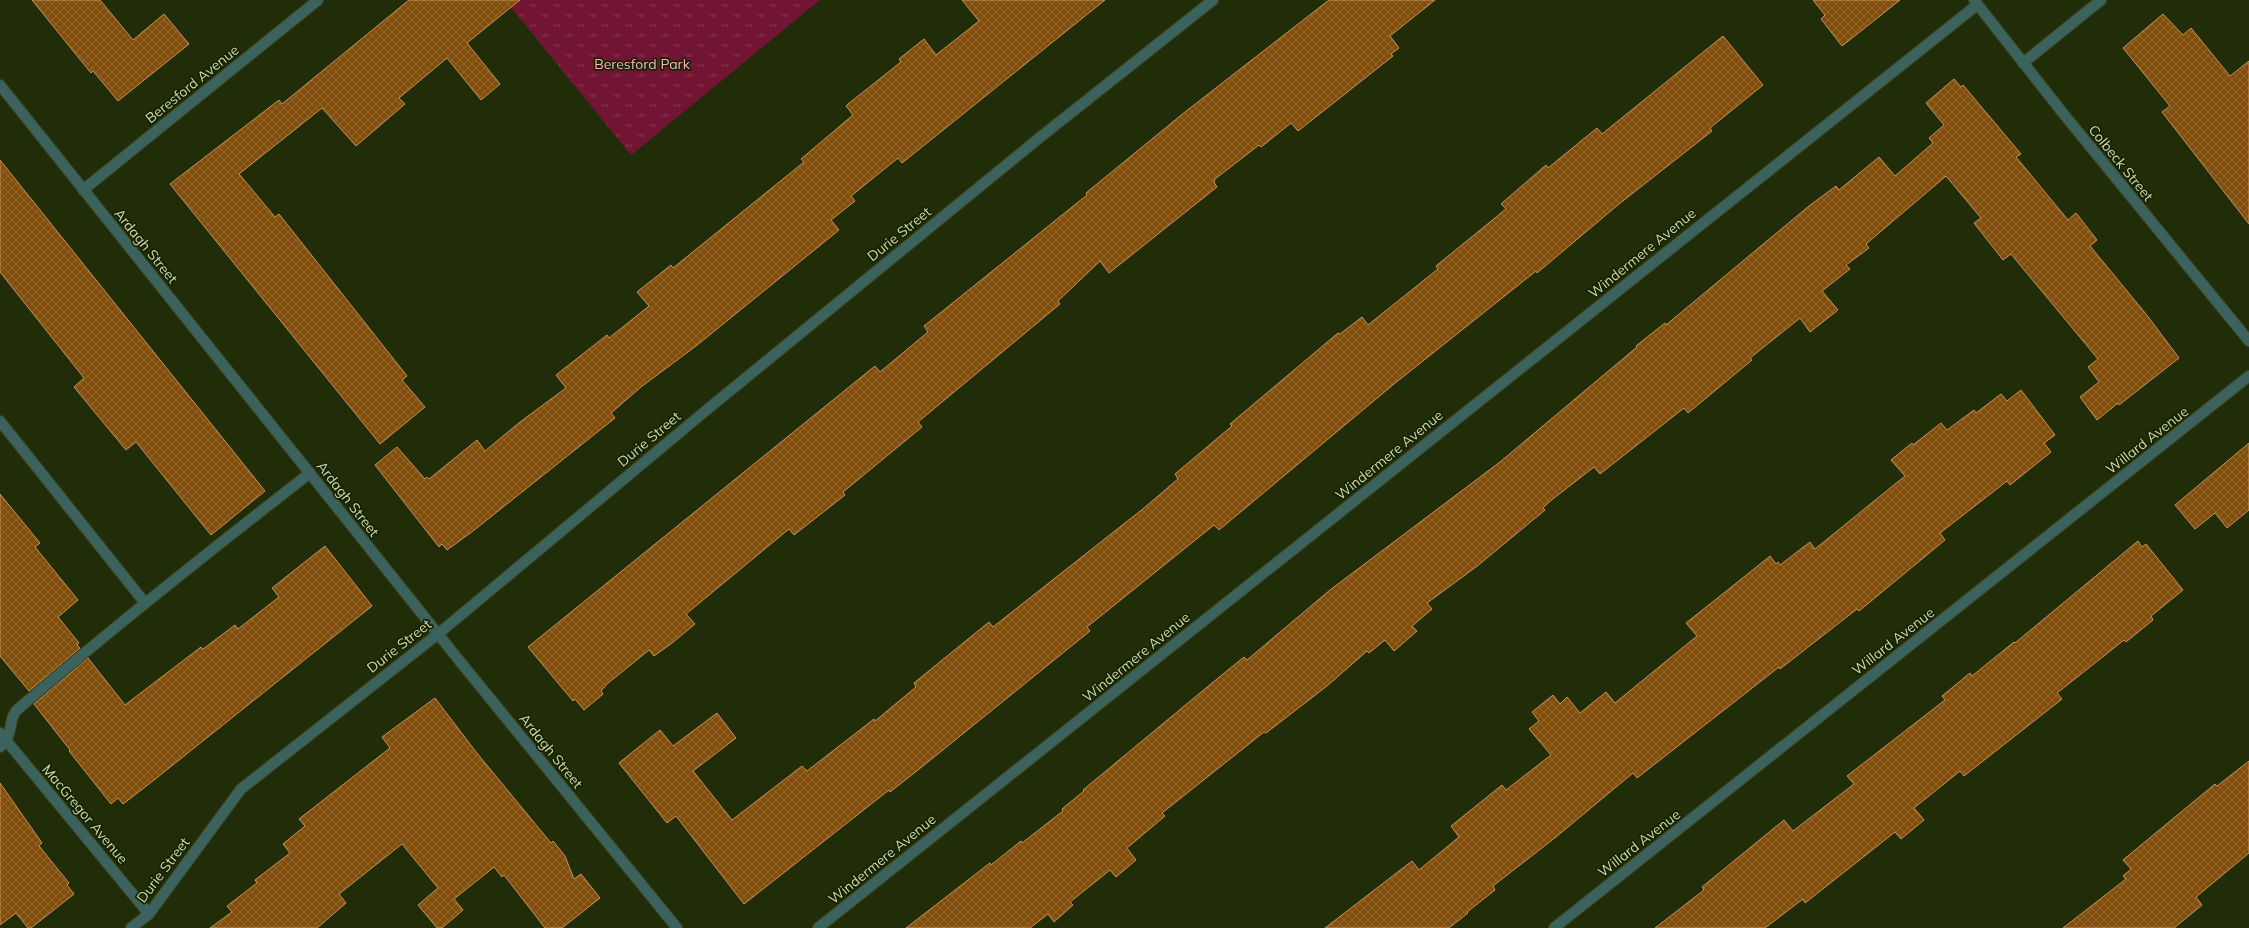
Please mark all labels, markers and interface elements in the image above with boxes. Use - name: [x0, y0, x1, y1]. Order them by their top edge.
- street label: Beresford Avenue: [142, 41, 242, 127]
- park label: Beresford Park: [594, 55, 691, 73]
- street label: Colbeck Street: [2085, 121, 2157, 205]
- street label: Durie Street: [863, 203, 935, 265]
- street label: Windermere Avenue: [1585, 204, 1699, 302]
- street label: Ardagh Street: [110, 205, 182, 287]
- street label: Willard Avenue: [2102, 402, 2192, 478]
- street label: Windermere Avenue: [1332, 406, 1446, 504]
- street label: Durie Street: [614, 407, 684, 471]
- street label: Ardagh Street: [313, 458, 383, 541]
- street label: Willard Avenue: [1848, 603, 1938, 679]
- street label: Windermere Avenue: [1079, 608, 1193, 706]
- street label: Durie Street: [363, 615, 435, 677]
- street label: Ardagh Street: [515, 710, 587, 792]
- street label: MacGregor Avenue: [38, 761, 132, 867]
- street label: Willard Avenue: [1594, 805, 1684, 881]
- street label: Windermere Avenue: [825, 810, 939, 908]
- street label: Durie Street: [133, 834, 193, 906]

